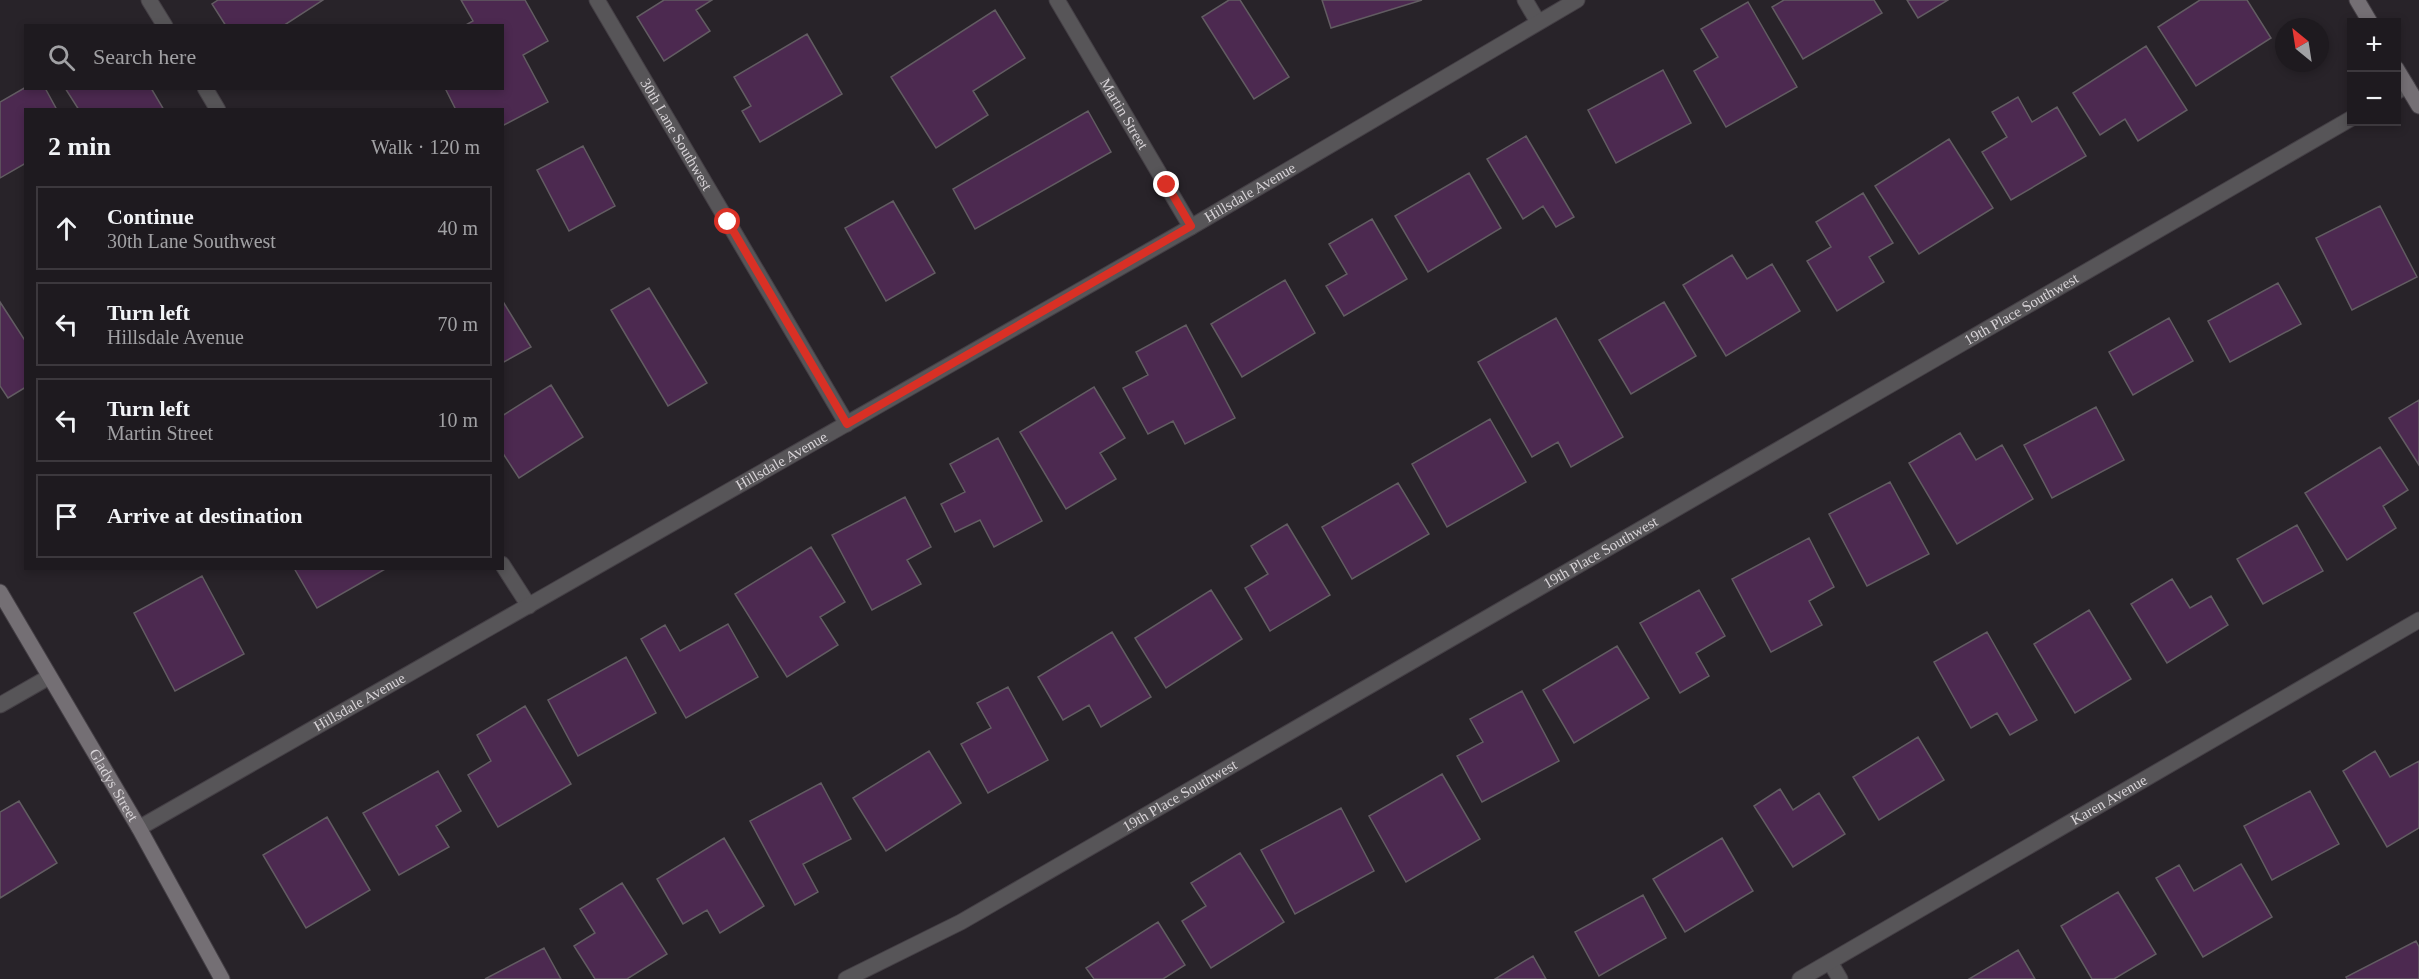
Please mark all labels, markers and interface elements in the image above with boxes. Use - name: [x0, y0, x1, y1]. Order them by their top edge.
- north arrow: [2275, 18, 2329, 72]
- map controls: [2347, 18, 2401, 126]
- button: +: [2347, 18, 2401, 72]
- search box: [24, 24, 504, 90]
- icon: search: [45, 41, 78, 74]
- text: Search here: [93, 44, 196, 69]
- button: −: [2347, 72, 2401, 126]
- street label: Martin Street: [1097, 75, 1152, 153]
- street label: 30th Lane Southwest: [637, 76, 716, 194]
- text: 2 min: [48, 132, 111, 161]
- text: Walk · 120 m: [371, 136, 480, 158]
- street label: Hillsdale Avenue: [1202, 159, 1299, 225]
- route end: [1153, 171, 1179, 197]
- text: Continue: [107, 204, 194, 229]
- route start: [714, 208, 740, 234]
- icon: ahead: [50, 212, 83, 245]
- text: 40 m: [437, 217, 478, 239]
- text: 30th Lane Southwest: [107, 230, 276, 252]
- street label: 19th Place Southwest: [1961, 269, 2082, 348]
- text: Turn left: [107, 300, 190, 325]
- icon: left: [50, 308, 83, 341]
- text: 70 m: [437, 313, 478, 335]
- text: Hillsdale Avenue: [107, 326, 244, 348]
- text: Turn left: [107, 396, 190, 421]
- icon: left: [50, 404, 83, 437]
- text: 10 m: [437, 409, 478, 431]
- text: Martin Street: [107, 422, 213, 444]
- street label: Hillsdale Avenue: [733, 428, 830, 493]
- icon: arrive: [50, 500, 83, 533]
- text: Arrive at destination: [107, 503, 303, 528]
- street label: 19th Place Southwest: [1541, 513, 1661, 592]
- street label: Hillsdale Avenue: [311, 669, 408, 734]
- street label: Gladys Street: [86, 746, 142, 825]
- street label: 19th Place Southwest: [1120, 756, 1240, 835]
- street label: Karen Avenue: [2068, 771, 2150, 828]

